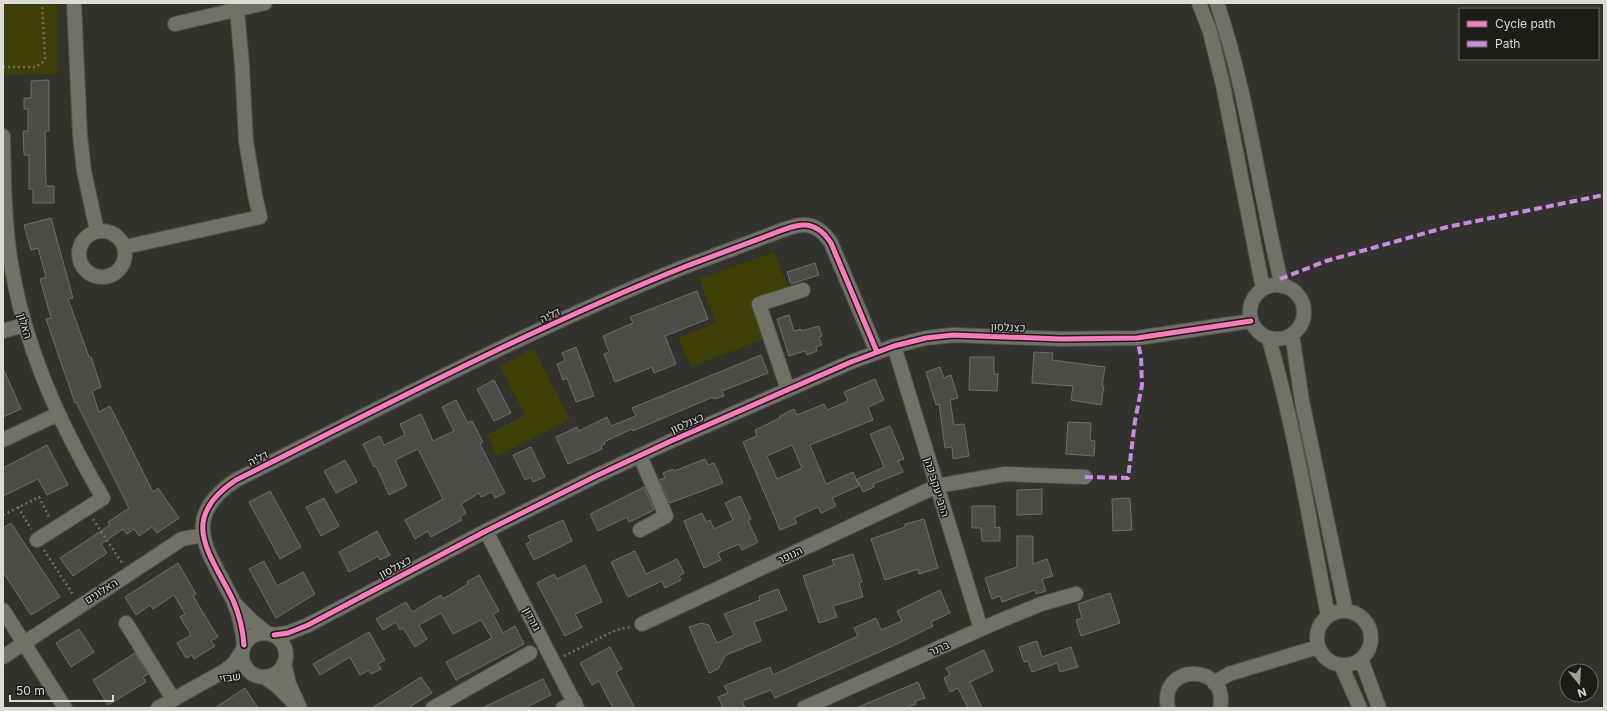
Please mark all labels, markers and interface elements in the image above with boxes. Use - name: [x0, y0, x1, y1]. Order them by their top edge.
- legend: [1459, 8, 1599, 60]
- text: Cycle path: [1495, 16, 1556, 31]
- text: Path: [1495, 36, 1520, 51]
- street label: דליה: [537, 304, 563, 326]
- street label: האלון: [15, 312, 35, 340]
- street label: כצנלסון: [990, 319, 1026, 335]
- street label: כצנלסון: [668, 409, 706, 437]
- street label: דליה: [245, 447, 271, 469]
- street label: הרב יעקב כהן: [921, 455, 953, 519]
- street label: הנופר: [775, 543, 805, 567]
- street label: כצנלסון: [376, 553, 414, 581]
- street label: האלונים: [82, 575, 120, 607]
- street label: גורדון: [520, 605, 544, 633]
- street label: ברנר: [927, 637, 951, 659]
- north arrow: [1559, 663, 1599, 703]
- street label: שבזי: [218, 669, 242, 685]
- scale bar: [10, 677, 113, 703]
- text: 50 m: [16, 683, 45, 698]
- text: N: [1576, 685, 1588, 700]

